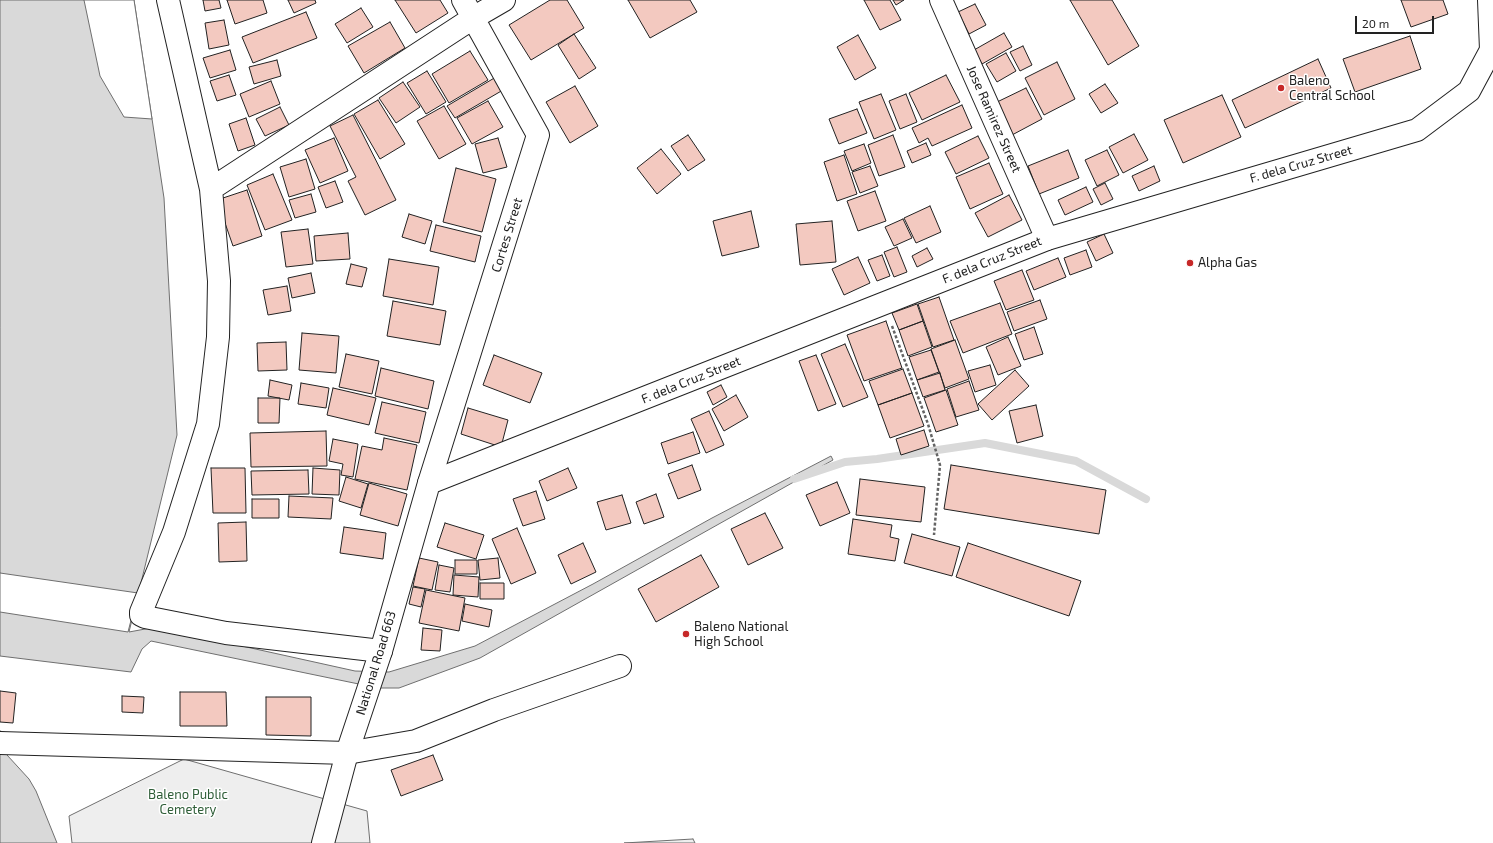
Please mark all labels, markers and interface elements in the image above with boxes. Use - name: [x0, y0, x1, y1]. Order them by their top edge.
- scale bar: [1357, 8, 1436, 34]
- text: 20 m: [1362, 16, 1389, 30]
- street label: Jose Ramirez Street: [963, 63, 1025, 175]
- place label: Baleno Central School: [1289, 73, 1375, 104]
- marker: Baleno Central School: [1276, 83, 1286, 93]
- street label: F. dela Cruz Street: [1248, 142, 1354, 186]
- street label: Cortes Street: [488, 196, 526, 274]
- street label: F. dela Cruz Street: [940, 233, 1044, 287]
- place label: Alpha Gas: [1198, 255, 1257, 271]
- marker: Alpha Gas: [1185, 258, 1195, 268]
- street label: F. dela Cruz Street: [639, 353, 743, 407]
- street label: National Road 663: [353, 609, 399, 717]
- place label: Baleno National High School: [694, 619, 788, 650]
- marker: Baleno National High School: [681, 629, 691, 639]
- park label: Baleno Public Cemetery: [148, 787, 228, 818]

